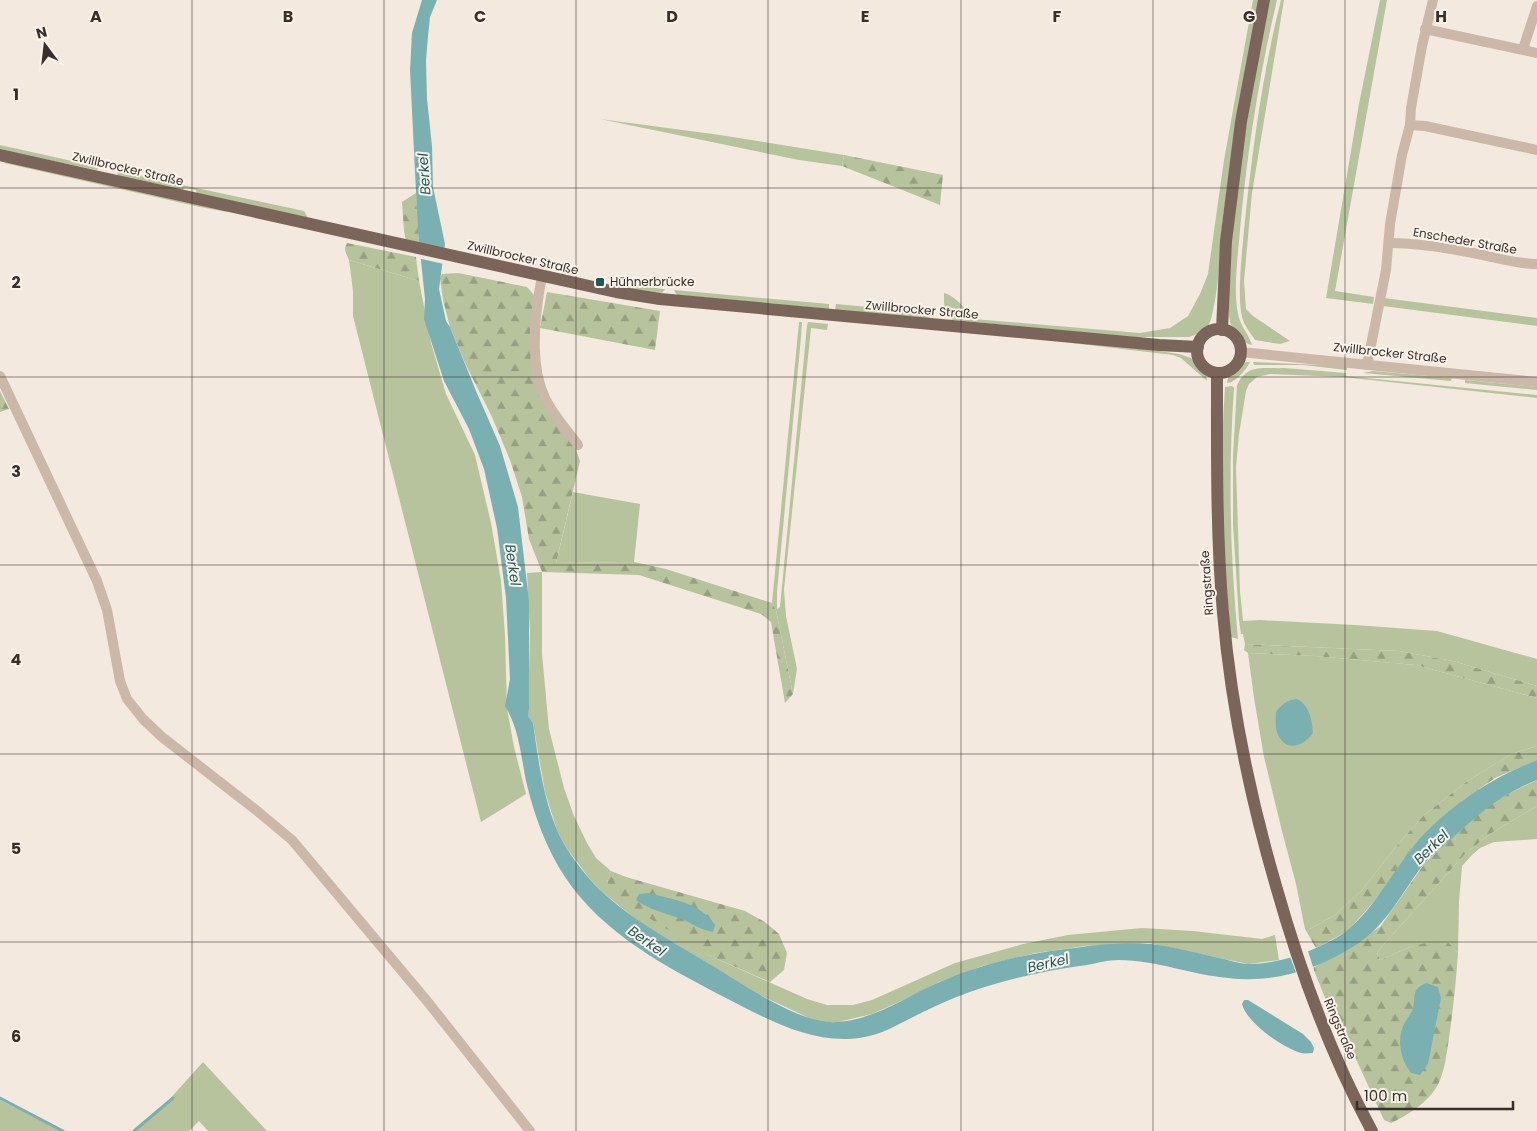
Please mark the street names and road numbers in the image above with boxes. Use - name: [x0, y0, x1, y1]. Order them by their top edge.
- street label: Zwillbrocker Straße: [71, 147, 185, 190]
- street label: Enscheder Straße: [1412, 223, 1518, 258]
- street label: Zwillbrocker Straße: [466, 236, 580, 279]
- street label: Zwillbrocker Straße: [865, 296, 979, 323]
- street label: Zwillbrocker Straße: [1333, 338, 1447, 367]
- street label: Ringstraße: [1196, 550, 1217, 616]
- street label: Ringstraße: [1320, 996, 1361, 1062]

